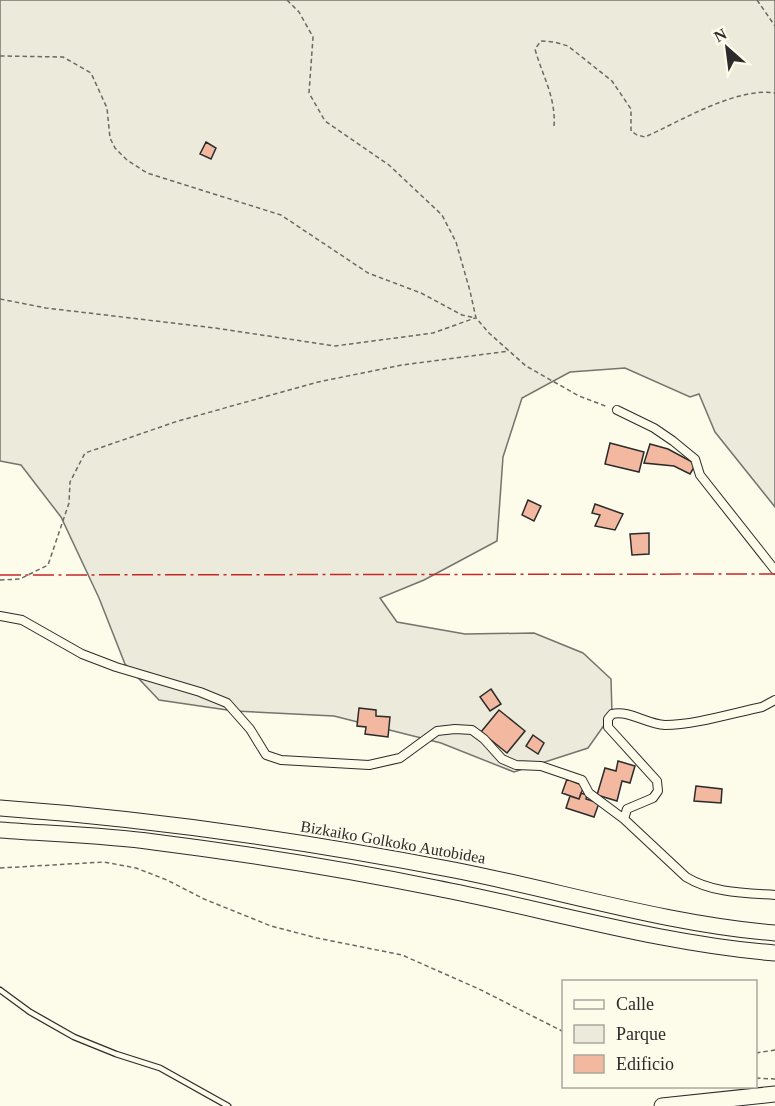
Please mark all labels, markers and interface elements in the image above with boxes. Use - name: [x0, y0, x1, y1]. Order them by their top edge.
- north arrow: [697, 18, 757, 78]
- text: N: [711, 25, 730, 45]
- street label: Bizkaiko Golkoko Autobidea: [299, 817, 487, 867]
- legend: [562, 980, 757, 1088]
- text: Calle: [616, 994, 654, 1014]
- text: Parque: [616, 1024, 666, 1044]
- text: Edificio: [616, 1054, 674, 1074]

